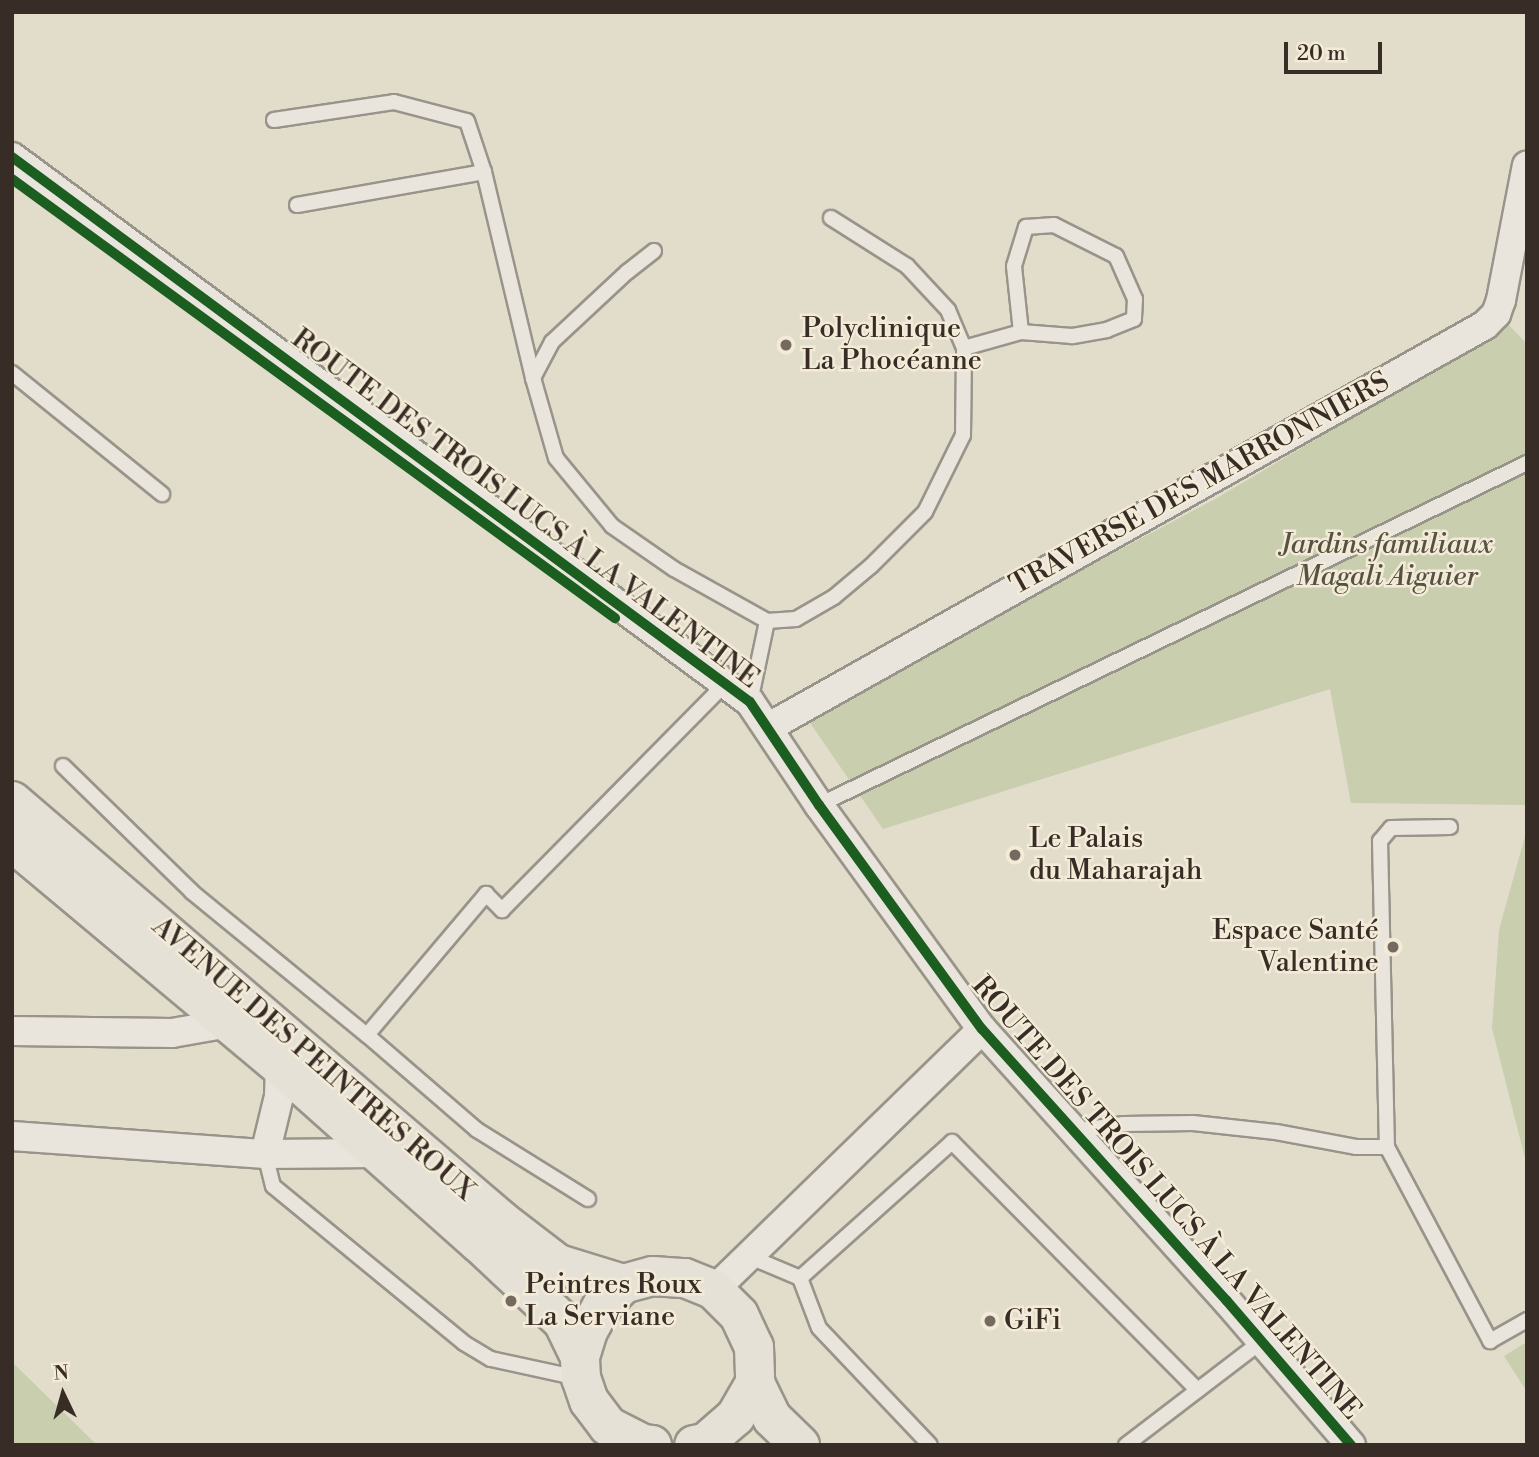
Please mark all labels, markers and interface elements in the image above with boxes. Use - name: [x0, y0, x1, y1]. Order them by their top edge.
- scale bar: [1287, 28, 1385, 72]
- text: 20 m: [1297, 41, 1346, 67]
- place label: Polyclinique La Phocéanne: [802, 312, 982, 378]
- street label: ROUTE DES TROIS LUCS À LA VALENTINE: [285, 322, 765, 696]
- marker: Polyclinique La Phocéanne: [776, 335, 796, 355]
- street label: TRAVERSE DES MARRONNIERS: [1004, 365, 1396, 603]
- park label: Jardins familiaux Magali Aiguier: [1281, 528, 1493, 594]
- place label: Le Palais du Maharajah: [1029, 822, 1202, 888]
- marker: Le Palais du Maharajah: [1007, 847, 1023, 863]
- street label: AVENUE DES PEINTRES ROUX: [145, 910, 481, 1208]
- place label: Espace Santé Valentine: [1212, 914, 1379, 980]
- marker: Espace Santé Valentine: [1385, 939, 1401, 955]
- street label: ROUTE DES TROIS LUCS À LA VALENTINE: [964, 969, 1368, 1427]
- place label: Peintres Roux La Serviane: [525, 1268, 701, 1334]
- marker: Peintres Roux La Serviane: [503, 1293, 519, 1309]
- place label: GiFi: [1004, 1304, 1061, 1338]
- marker: GiFi: [982, 1313, 998, 1329]
- north arrow: [28, 1359, 98, 1429]
- text: N: [53, 1360, 70, 1386]

